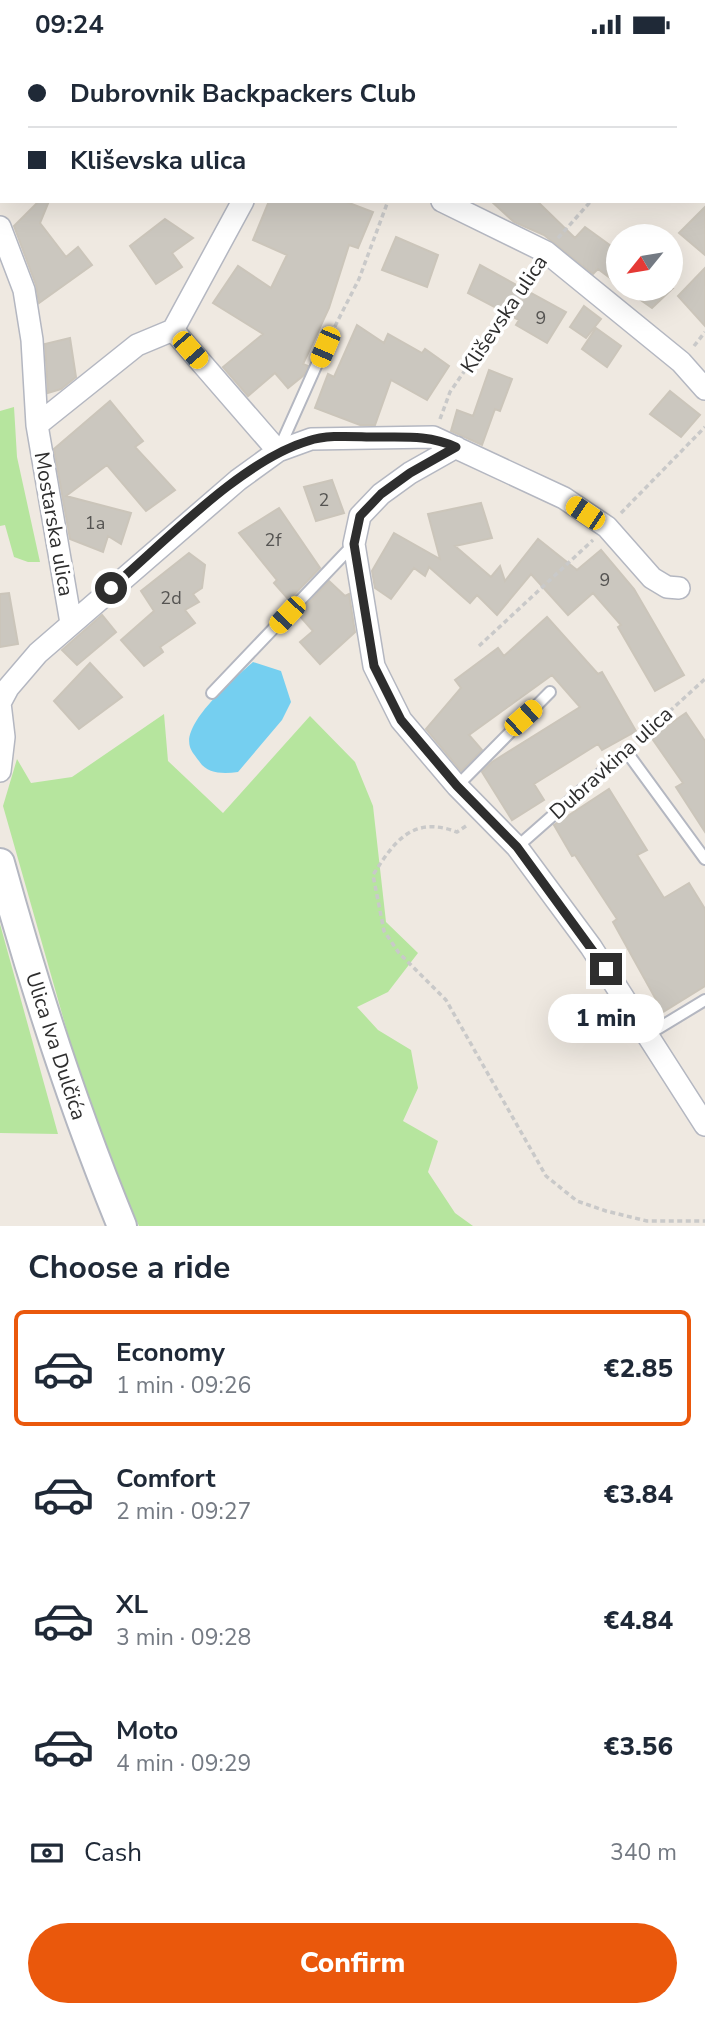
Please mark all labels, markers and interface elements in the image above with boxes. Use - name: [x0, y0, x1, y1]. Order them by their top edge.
- text: 09:24: [35, 7, 104, 42]
- text: Dubrovnik Backpackers Club: [70, 76, 416, 111]
- text: Kliševska ulica: [70, 143, 246, 178]
- north arrow: [606, 224, 682, 301]
- map controls: [606, 224, 683, 301]
- street label: Kliševska ulica: [454, 250, 554, 378]
- house number: 9: [536, 306, 546, 330]
- car: [308, 324, 343, 370]
- car: [169, 327, 212, 373]
- street label: Mostarska ulica: [28, 450, 80, 598]
- house number: 2: [319, 488, 329, 512]
- car: [562, 493, 609, 533]
- house number: 1a: [85, 511, 105, 535]
- house number: 2f: [265, 528, 282, 552]
- house number: 9: [600, 568, 610, 592]
- route start: [95, 572, 127, 604]
- house number: 2d: [160, 586, 182, 610]
- car: [265, 592, 310, 638]
- car: [501, 696, 546, 740]
- street label: Dubravkina ulica: [544, 700, 678, 826]
- route end: [590, 953, 622, 985]
- street label: Ulica Iva Dulčića: [19, 968, 93, 1124]
- callout: 1 min: [548, 993, 664, 1042]
- text: 1 min: [576, 1003, 636, 1034]
- text: Choose a ride: [28, 1246, 230, 1289]
- text: Economy: [116, 1335, 225, 1370]
- icon: car: [32, 1337, 95, 1400]
- text: €2.85: [604, 1351, 673, 1386]
- text: 1 min · 09:26: [116, 1370, 251, 1401]
- text: Comfort: [116, 1461, 216, 1496]
- icon: car: [32, 1463, 95, 1526]
- text: €3.84: [604, 1477, 673, 1512]
- text: 2 min · 09:27: [116, 1496, 251, 1527]
- text: XL: [116, 1587, 148, 1622]
- icon: car: [32, 1589, 95, 1652]
- text: €4.84: [604, 1603, 673, 1638]
- text: 3 min · 09:28: [116, 1622, 251, 1653]
- text: Moto: [116, 1713, 178, 1748]
- icon: car: [32, 1715, 95, 1778]
- text: €3.56: [604, 1729, 673, 1764]
- text: 4 min · 09:29: [116, 1748, 251, 1779]
- icon: cash: [28, 1834, 66, 1872]
- text: Cash: [84, 1835, 142, 1870]
- text: 340 m: [610, 1837, 677, 1868]
- button: Confirm: [28, 1923, 677, 2003]

